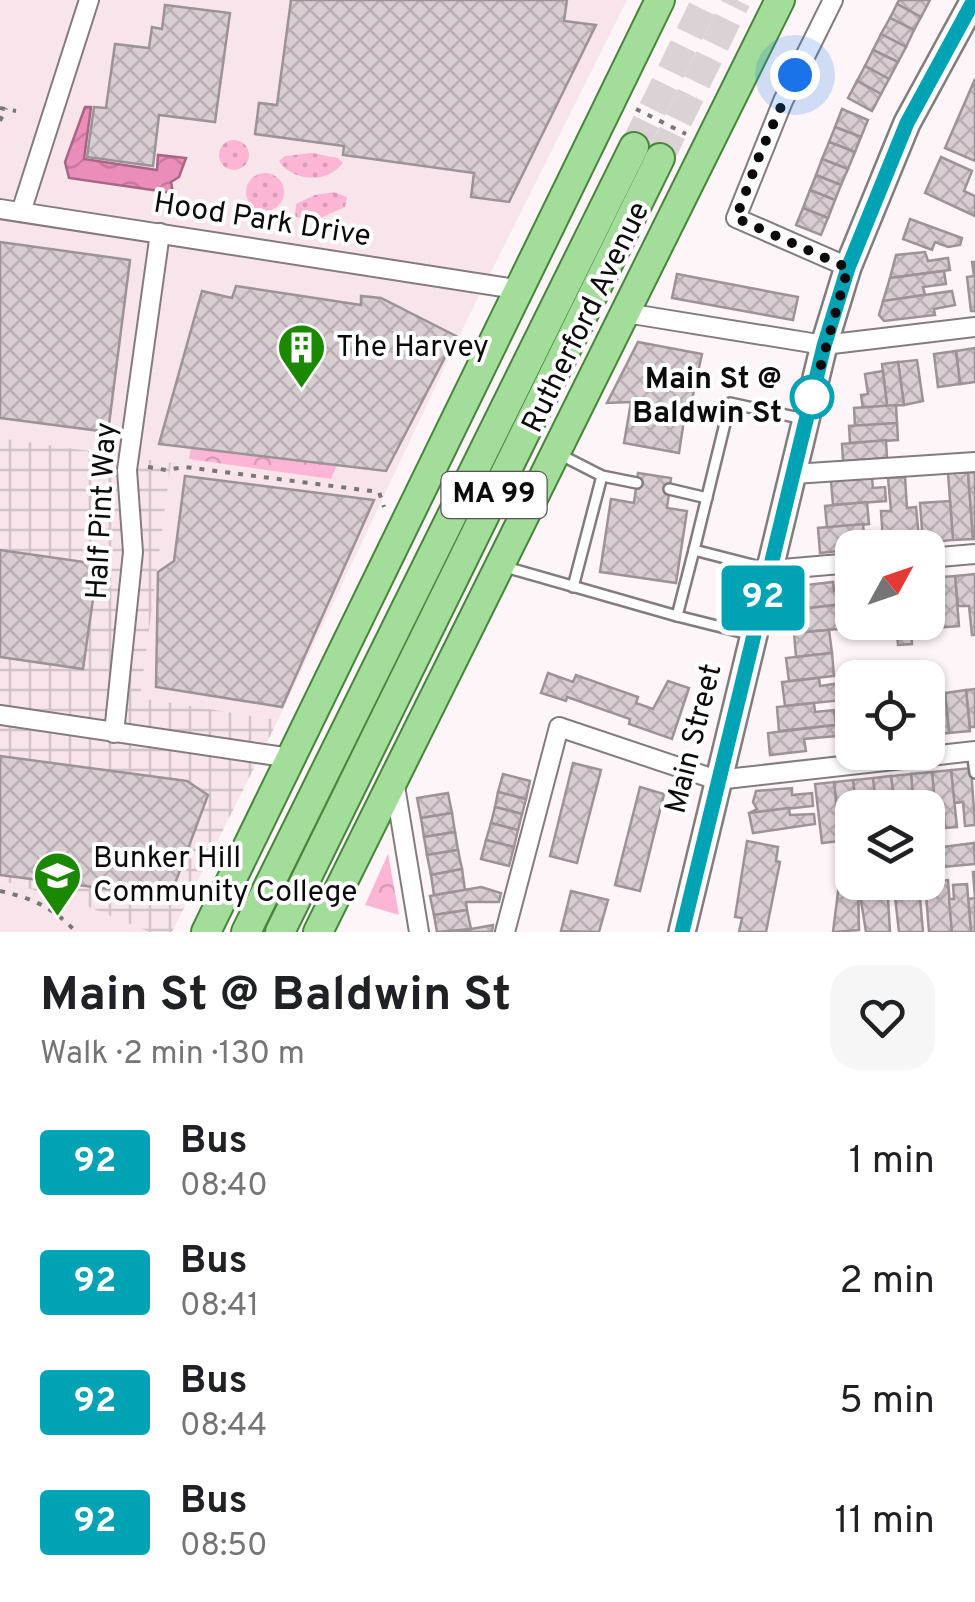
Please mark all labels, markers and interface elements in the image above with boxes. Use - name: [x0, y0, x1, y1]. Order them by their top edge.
- your location: [770, 50, 820, 100]
- street label: Hood Park Drive: [151, 186, 373, 256]
- street label: Rutherford Avenue: [515, 196, 659, 440]
- building icon: The Harvey: [275, 322, 327, 390]
- place label: The Harvey: [336, 330, 489, 367]
- place label: Main St @ Baldwin St: [632, 362, 782, 433]
- marker: Main St @ Baldwin St: [791, 376, 833, 418]
- street label: Half Pint Way: [80, 421, 126, 601]
- road number: MA 99: [442, 472, 546, 518]
- north arrow: [835, 530, 945, 640]
- map controls: [835, 530, 945, 900]
- line badge: 92: [718, 566, 808, 630]
- text: 92: [742, 576, 784, 620]
- street label: Main Street: [659, 660, 731, 818]
- button: locate: [835, 660, 945, 770]
- button: layers: [835, 790, 945, 900]
- place label: Bunker Hill Community College: [93, 841, 357, 912]
- school or university icon: Bunker Hill Community College: [32, 850, 84, 918]
- button: heart: [830, 965, 935, 1070]
- text: Main St @ Baldwin St: [40, 967, 511, 1027]
- text: Walk · 2 min · 130 m: [40, 1035, 305, 1075]
- text: Bus: [180, 1118, 247, 1167]
- text: 1 min: [849, 1138, 935, 1187]
- text: 92: [74, 1140, 116, 1184]
- text: 08:40: [180, 1167, 268, 1207]
- text: Bus: [180, 1238, 247, 1287]
- text: 2 min: [840, 1258, 935, 1307]
- text: 92: [74, 1260, 116, 1304]
- text: 08:41: [180, 1287, 259, 1327]
- text: Bus: [180, 1358, 247, 1407]
- text: 5 min: [839, 1378, 935, 1427]
- text: 92: [74, 1380, 116, 1424]
- text: 08:44: [180, 1407, 267, 1447]
- text: Bus: [180, 1478, 247, 1527]
- text: 11 min: [834, 1498, 935, 1547]
- text: 92: [74, 1500, 116, 1544]
- text: 08:50: [180, 1527, 268, 1567]

